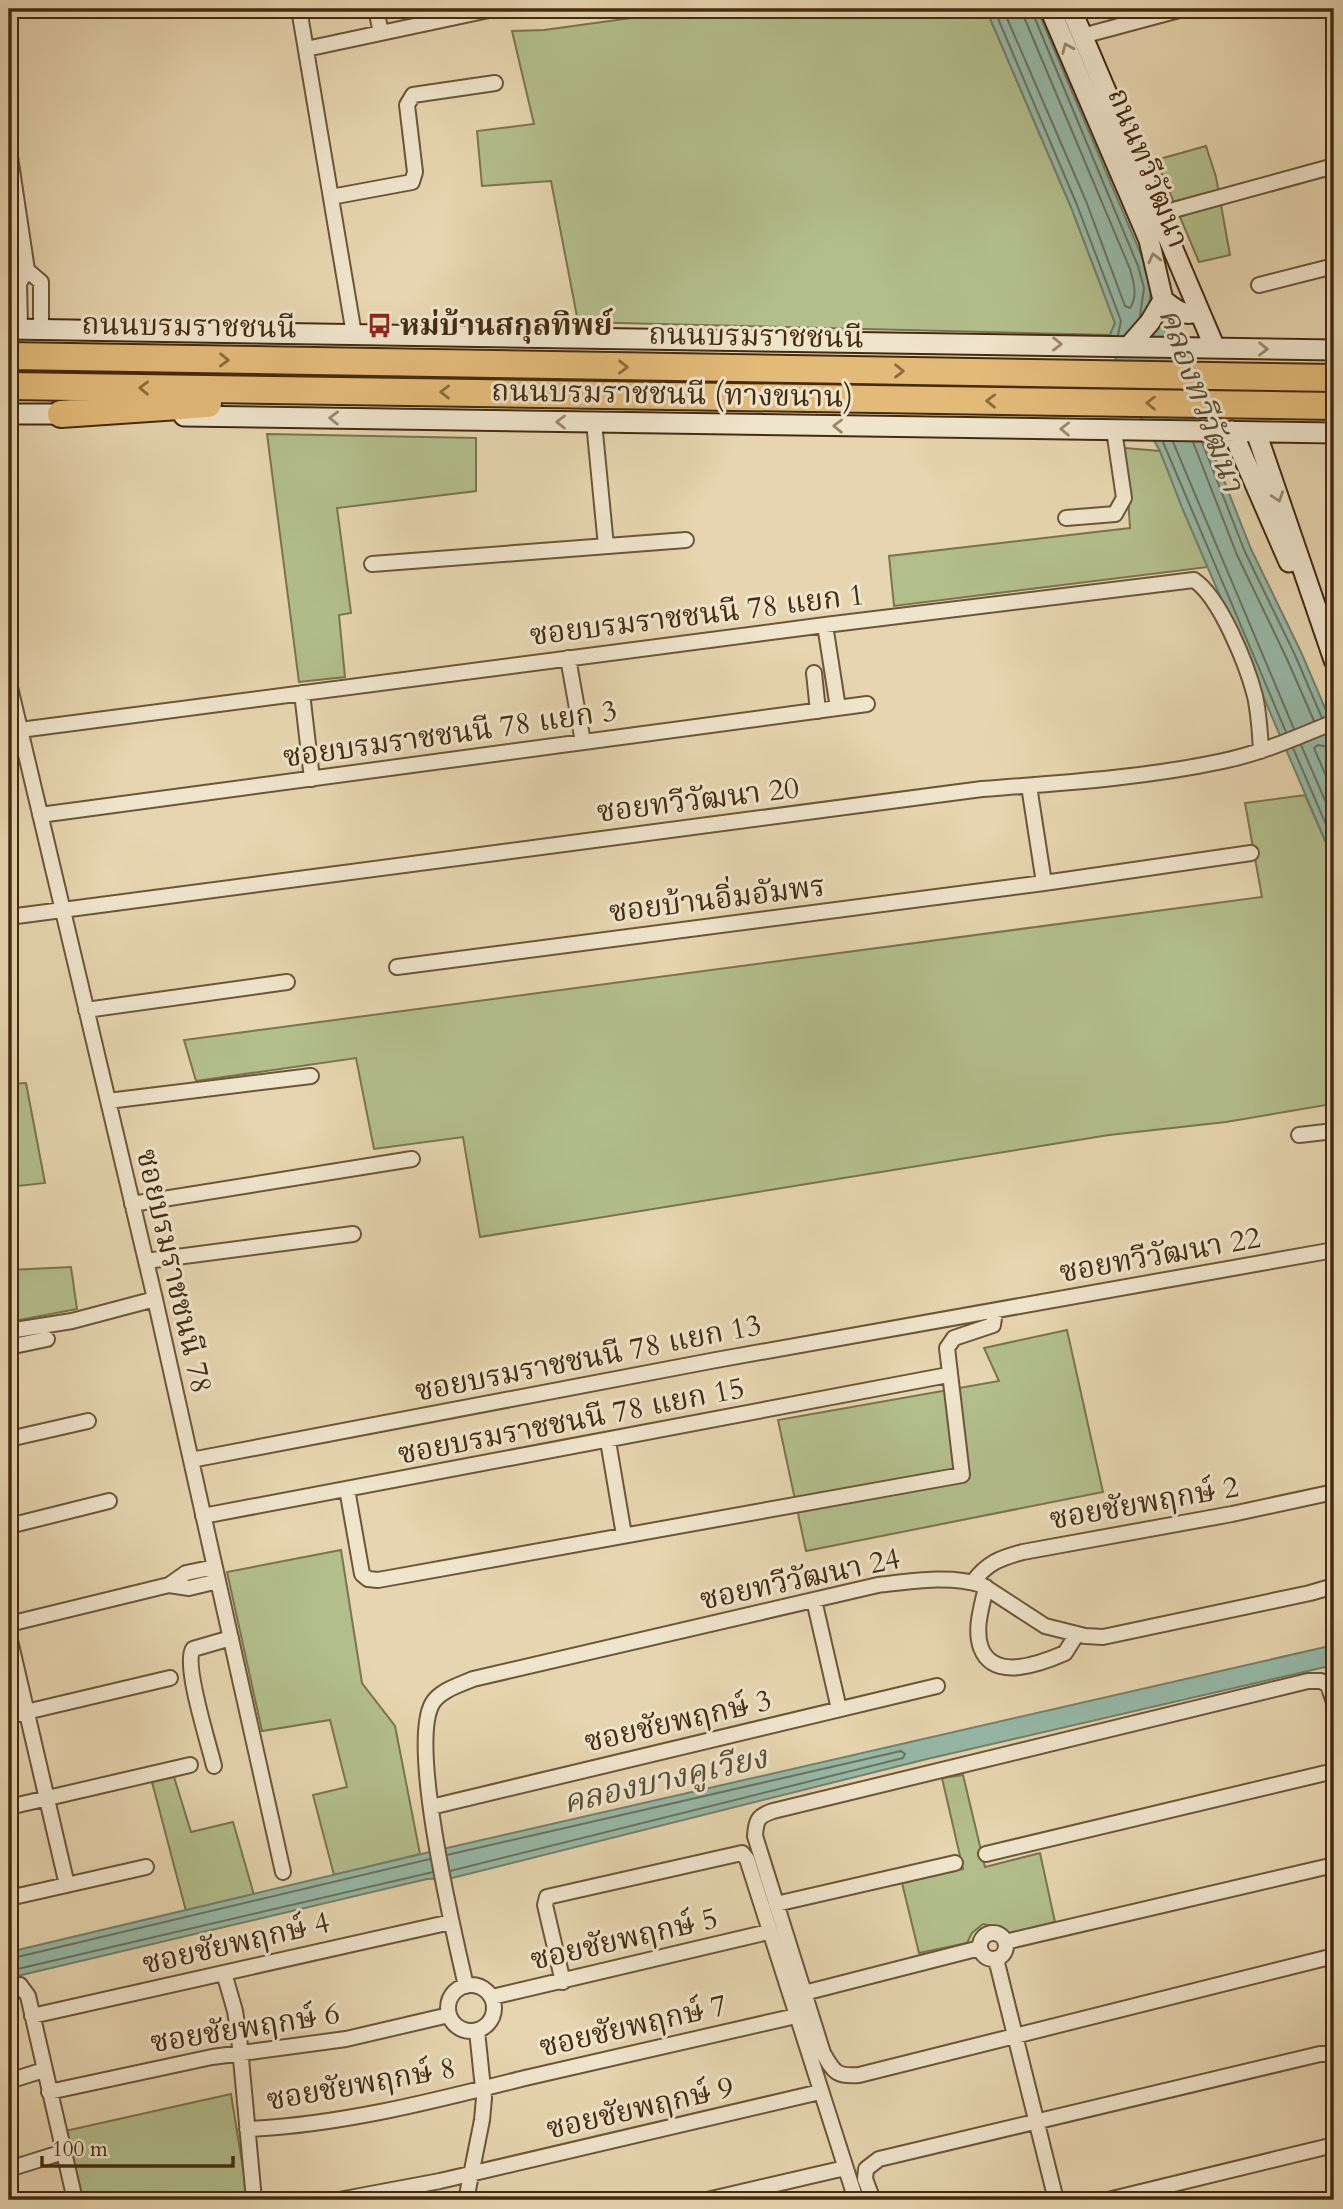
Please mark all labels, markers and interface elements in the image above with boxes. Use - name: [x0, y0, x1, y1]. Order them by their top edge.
- one-way arrow: [1061, 43, 1075, 55]
- street label: ถนนทวีวัฒนา: [1097, 82, 1199, 254]
- one-way arrow: [1148, 252, 1162, 264]
- water label: คลองทวีวัฒนา: [1147, 302, 1255, 499]
- street label: ถนนบรมราชชนนี: [81, 304, 297, 348]
- place label: หม่บ้านสกุลทิพย์: [400, 305, 613, 346]
- bus stop icon: หม่บ้านสกุลทิพย์: [366, 311, 394, 339]
- street label: ถนนบรมราชชนนี: [648, 314, 864, 358]
- one-way arrow: [1052, 337, 1063, 352]
- one-way arrow: [1258, 341, 1269, 357]
- one-way arrow: [219, 352, 230, 368]
- one-way arrow: [618, 359, 629, 374]
- one-way arrow: [895, 363, 905, 379]
- street label: ถนนบรมราชชนนี (ทางขนาน): [491, 370, 853, 418]
- one-way arrow: [138, 380, 149, 396]
- one-way arrow: [439, 385, 450, 400]
- one-way arrow: [985, 393, 996, 409]
- one-way arrow: [1145, 395, 1156, 411]
- one-way arrow: [328, 411, 339, 426]
- one-way arrow: [555, 414, 566, 430]
- one-way arrow: [832, 418, 842, 434]
- one-way arrow: [1059, 421, 1070, 437]
- one-way arrow: [1270, 490, 1284, 502]
- street label: ซอยบรมราชชนนี 78 แยก 1: [527, 574, 867, 656]
- street label: ซอยบรมราชชนนี 78 แยก 3: [280, 690, 620, 778]
- street label: ซอยทวีวัฒนา 20: [594, 767, 802, 833]
- street label: ซอยบ้านอิ่มอัมพร: [606, 864, 827, 933]
- street label: ซอยบรมราชชนนี 78: [126, 1145, 222, 1397]
- street label: ซอยทวีวัฒนา 22: [1056, 1217, 1264, 1293]
- street label: ซอยบรมราชชนนี 78 แยก 13: [411, 1304, 765, 1412]
- street label: ซอยบรมราชชนนี 78 แยก 15: [394, 1367, 748, 1475]
- street label: ซอยชัยพฤกษ์ 2: [1046, 1466, 1242, 1540]
- street label: ซอยทวีวัฒนา 24: [696, 1538, 904, 1620]
- street label: ซอยชัยพฤกษ์ 3: [580, 1680, 776, 1762]
- water label: คลองบางคูเวียง: [558, 1735, 773, 1825]
- street label: ซอยชัยพฤกษ์ 5: [526, 1898, 722, 1980]
- street label: ซอยชัยพฤกษ์ 4: [138, 1902, 334, 1984]
- street label: ซอยชัยพฤกษ์ 7: [535, 1985, 731, 2067]
- street label: ซอยชัยพฤกษ์ 6: [147, 1993, 343, 2063]
- street label: ซอยชัยพฤกษ์ 8: [263, 2047, 459, 2121]
- street label: ซอยชัยพฤกษ์ 9: [542, 2067, 738, 2149]
- scale bar: [42, 2125, 233, 2169]
- text: 100 m: [52, 2135, 108, 2164]

